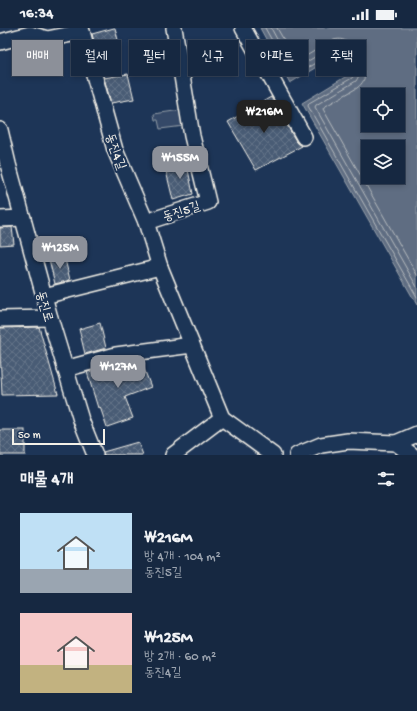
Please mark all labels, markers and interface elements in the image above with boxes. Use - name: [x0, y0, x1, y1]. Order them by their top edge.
- text: 16:34: [20, 5, 53, 23]
- chip: 매매: [12, 40, 63, 76]
- chip: 월세: [71, 40, 121, 76]
- chip: 필터: [129, 40, 180, 76]
- chip: 신규: [188, 40, 238, 76]
- chip: 아파트: [246, 40, 308, 76]
- chip: 주택: [316, 40, 366, 76]
- map controls: [361, 88, 405, 184]
- button: locate: [361, 88, 405, 132]
- pin: ₩216M: [236, 100, 292, 134]
- text: ₩216M: [246, 105, 282, 120]
- street label: 동진4길: [101, 132, 128, 172]
- button: layers: [361, 140, 405, 184]
- pin: ₩155M: [152, 146, 208, 180]
- text: ₩155M: [161, 151, 199, 166]
- street label: 동진5길: [161, 199, 202, 225]
- pin: ₩125M: [32, 236, 88, 270]
- text: ₩125M: [41, 241, 79, 256]
- street label: 동진로: [32, 290, 55, 324]
- pin: ₩127M: [90, 355, 146, 389]
- text: ₩127M: [99, 360, 137, 375]
- scale bar: [12, 427, 105, 446]
- text: 50 m: [18, 430, 40, 442]
- icon: filters: [375, 468, 397, 490]
- text: 매물 4개: [20, 471, 73, 491]
- icon: home: [52, 529, 100, 577]
- text: ₩216M: [144, 529, 192, 549]
- text: 방 4개 · 104 m²: [144, 550, 221, 565]
- text: 동진5길: [144, 566, 182, 581]
- icon: home: [52, 629, 100, 677]
- text: ₩125M: [144, 629, 193, 649]
- text: 방 2개 · 60 m²: [144, 650, 216, 665]
- text: 동진4길: [144, 666, 182, 681]

